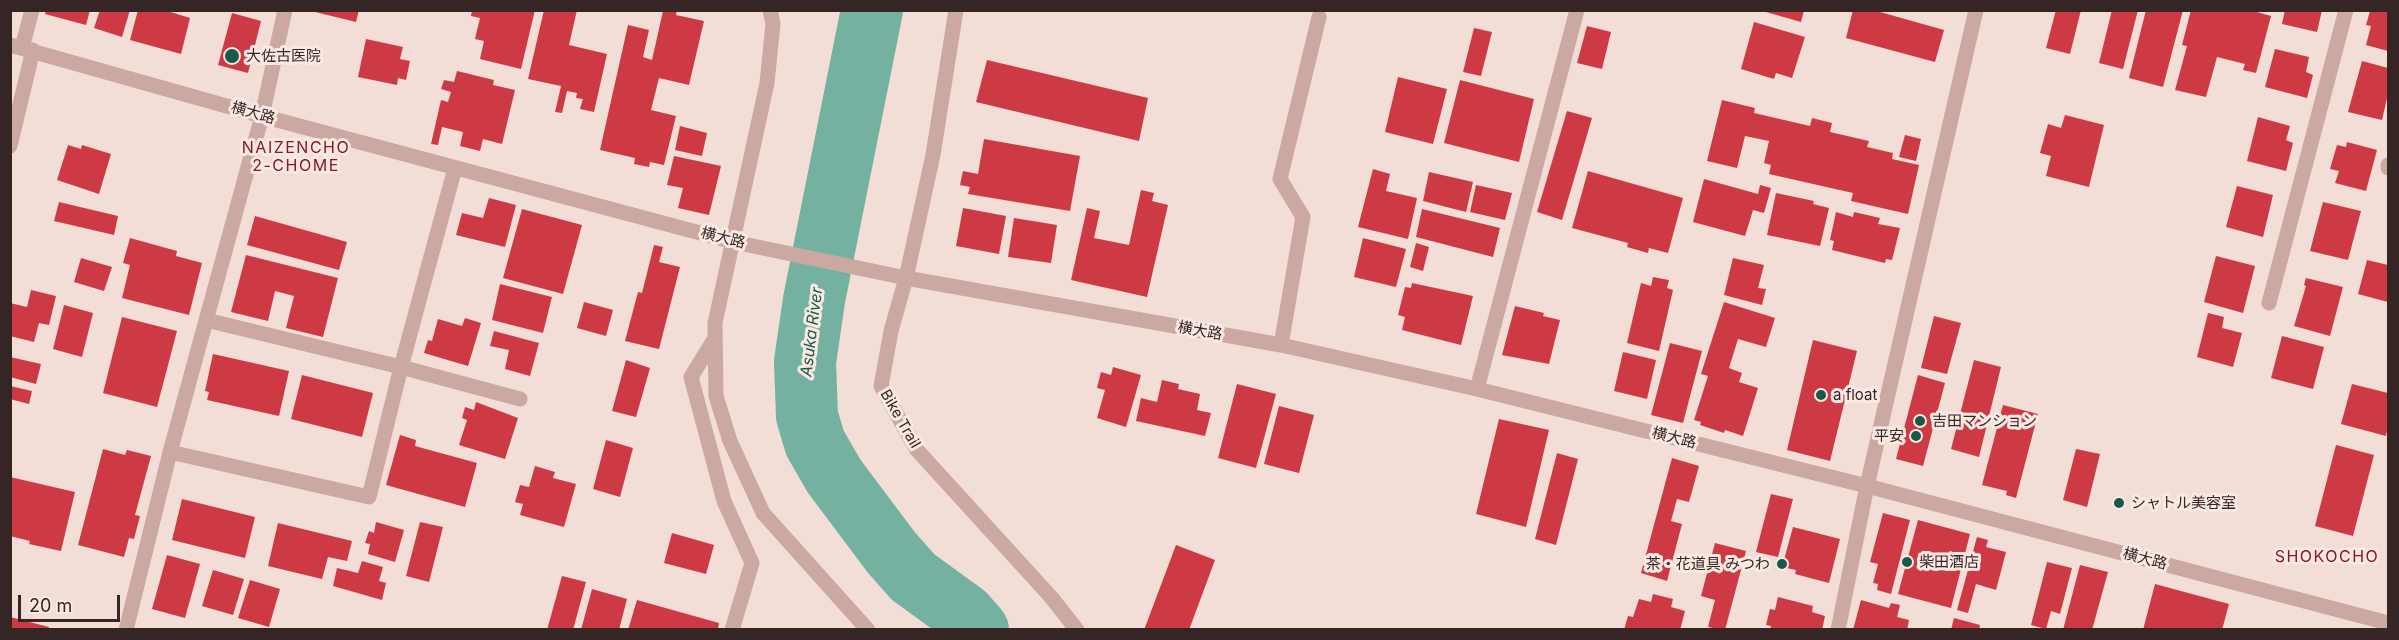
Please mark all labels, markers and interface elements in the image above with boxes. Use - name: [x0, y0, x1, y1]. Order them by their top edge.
- marker: 大佐古医院: [223, 47, 241, 65]
- place label: 大佐古医院: [246, 47, 321, 65]
- street label: 横大路: [229, 98, 277, 128]
- district label: NAIZENCHO 2-CHOME: [242, 138, 350, 176]
- street label: 横大路: [699, 224, 747, 252]
- water label: Asuka River: [797, 286, 827, 378]
- street label: 横大路: [1176, 318, 1224, 344]
- place label: a float: [1833, 386, 1877, 404]
- street label: Bike Trail: [876, 387, 924, 451]
- marker: a float: [1814, 388, 1828, 402]
- place label: 吉田マンション: [1932, 412, 2037, 430]
- marker: 吉田マンション: [1913, 414, 1927, 428]
- street label: 横大路: [1650, 424, 1698, 452]
- place label: 平安: [1874, 427, 1904, 445]
- marker: 平安: [1909, 429, 1923, 443]
- place label: シャトル美容室: [2131, 494, 2236, 512]
- marker: シャトル美容室: [2112, 496, 2126, 510]
- street label: 横大路: [2121, 544, 2169, 574]
- district label: SHOKOCHO: [2275, 547, 2379, 567]
- place label: 柴田酒店: [1919, 553, 1979, 571]
- place label: 茶・花道具 みつわ: [1646, 555, 1770, 573]
- marker: 柴田酒店: [1900, 555, 1914, 569]
- marker: 茶・花道具 みつわ: [1775, 557, 1789, 571]
- scale bar: [21, 583, 123, 621]
- text: 20 m: [29, 595, 72, 616]

